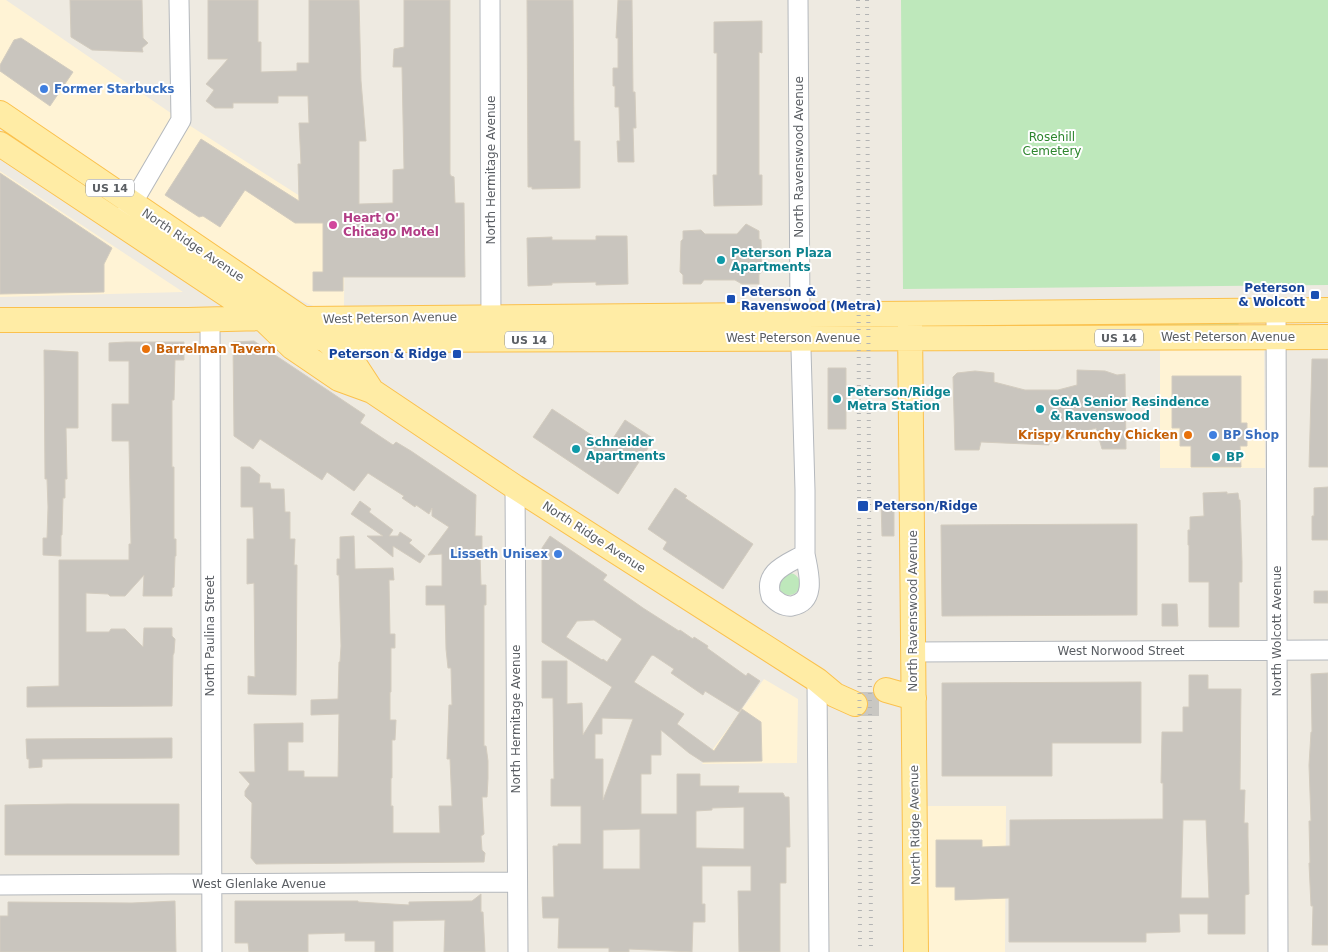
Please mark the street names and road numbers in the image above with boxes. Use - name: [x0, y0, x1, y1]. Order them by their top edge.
- street label: North Ravenswood Avenue: [792, 76, 806, 238]
- street label: North Hermitage Avenue: [484, 96, 498, 245]
- road number: US 14: [86, 180, 134, 197]
- street label: North Ridge Avenue: [139, 206, 247, 284]
- street label: West Peterson Avenue: [323, 310, 457, 326]
- road number: US 14: [1095, 329, 1143, 346]
- street label: West Peterson Avenue: [1161, 330, 1295, 344]
- street label: West Peterson Avenue: [726, 331, 860, 345]
- road number: US 14: [505, 332, 553, 348]
- street label: North Ridge Avenue: [540, 498, 648, 576]
- street label: North Ravenswood Avenue: [906, 530, 920, 692]
- street label: North Wolcott Avenue: [1270, 566, 1284, 696]
- street label: North Paulina Street: [203, 575, 217, 696]
- street label: West Norwood Street: [1058, 644, 1185, 658]
- street label: North Hermitage Avenue: [509, 645, 523, 794]
- street label: North Ridge Avenue: [907, 765, 923, 885]
- street label: West Glenlake Avenue: [192, 877, 326, 891]

